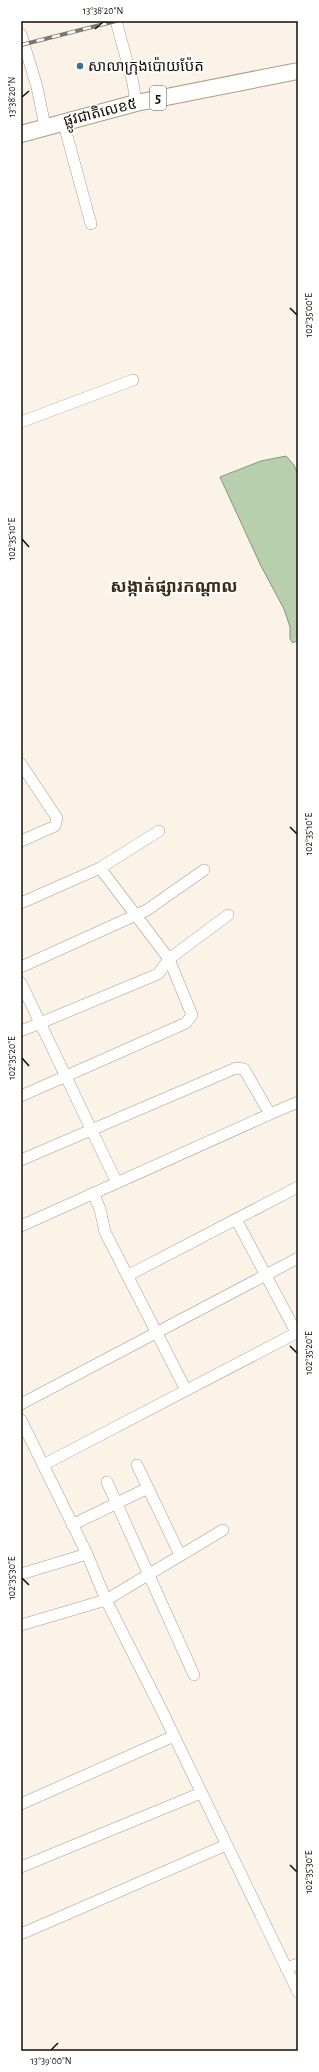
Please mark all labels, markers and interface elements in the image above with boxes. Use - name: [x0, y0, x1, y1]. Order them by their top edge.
- text: 13°38'20"N: [83, 6, 123, 16]
- place label: សាលាក្រុងប៉ោយប៉ែត: [88, 57, 204, 75]
- marker: សាលាក្រុងប៉ោយប៉ែត: [75, 61, 85, 71]
- text: 13°38'20"N: [7, 77, 17, 117]
- road number: 5: [150, 86, 166, 110]
- street label: ផ្លូវជាតិលេខ៥: [62, 96, 140, 134]
- text: 102°35'00"E: [304, 293, 314, 337]
- text: 102°35'10"E: [7, 518, 17, 560]
- district label: សង្កាត់ផ្សារកណ្ដាល: [110, 576, 238, 597]
- text: 102°35'10"E: [304, 813, 314, 855]
- text: 102°35'20"E: [7, 1036, 17, 1080]
- text: 102°35'20"E: [304, 1331, 314, 1375]
- text: 102°35'30"E: [7, 1556, 17, 1600]
- text: 102°35'30"E: [304, 1850, 314, 1894]
- text: 13°39'00"N: [30, 2056, 72, 2066]

